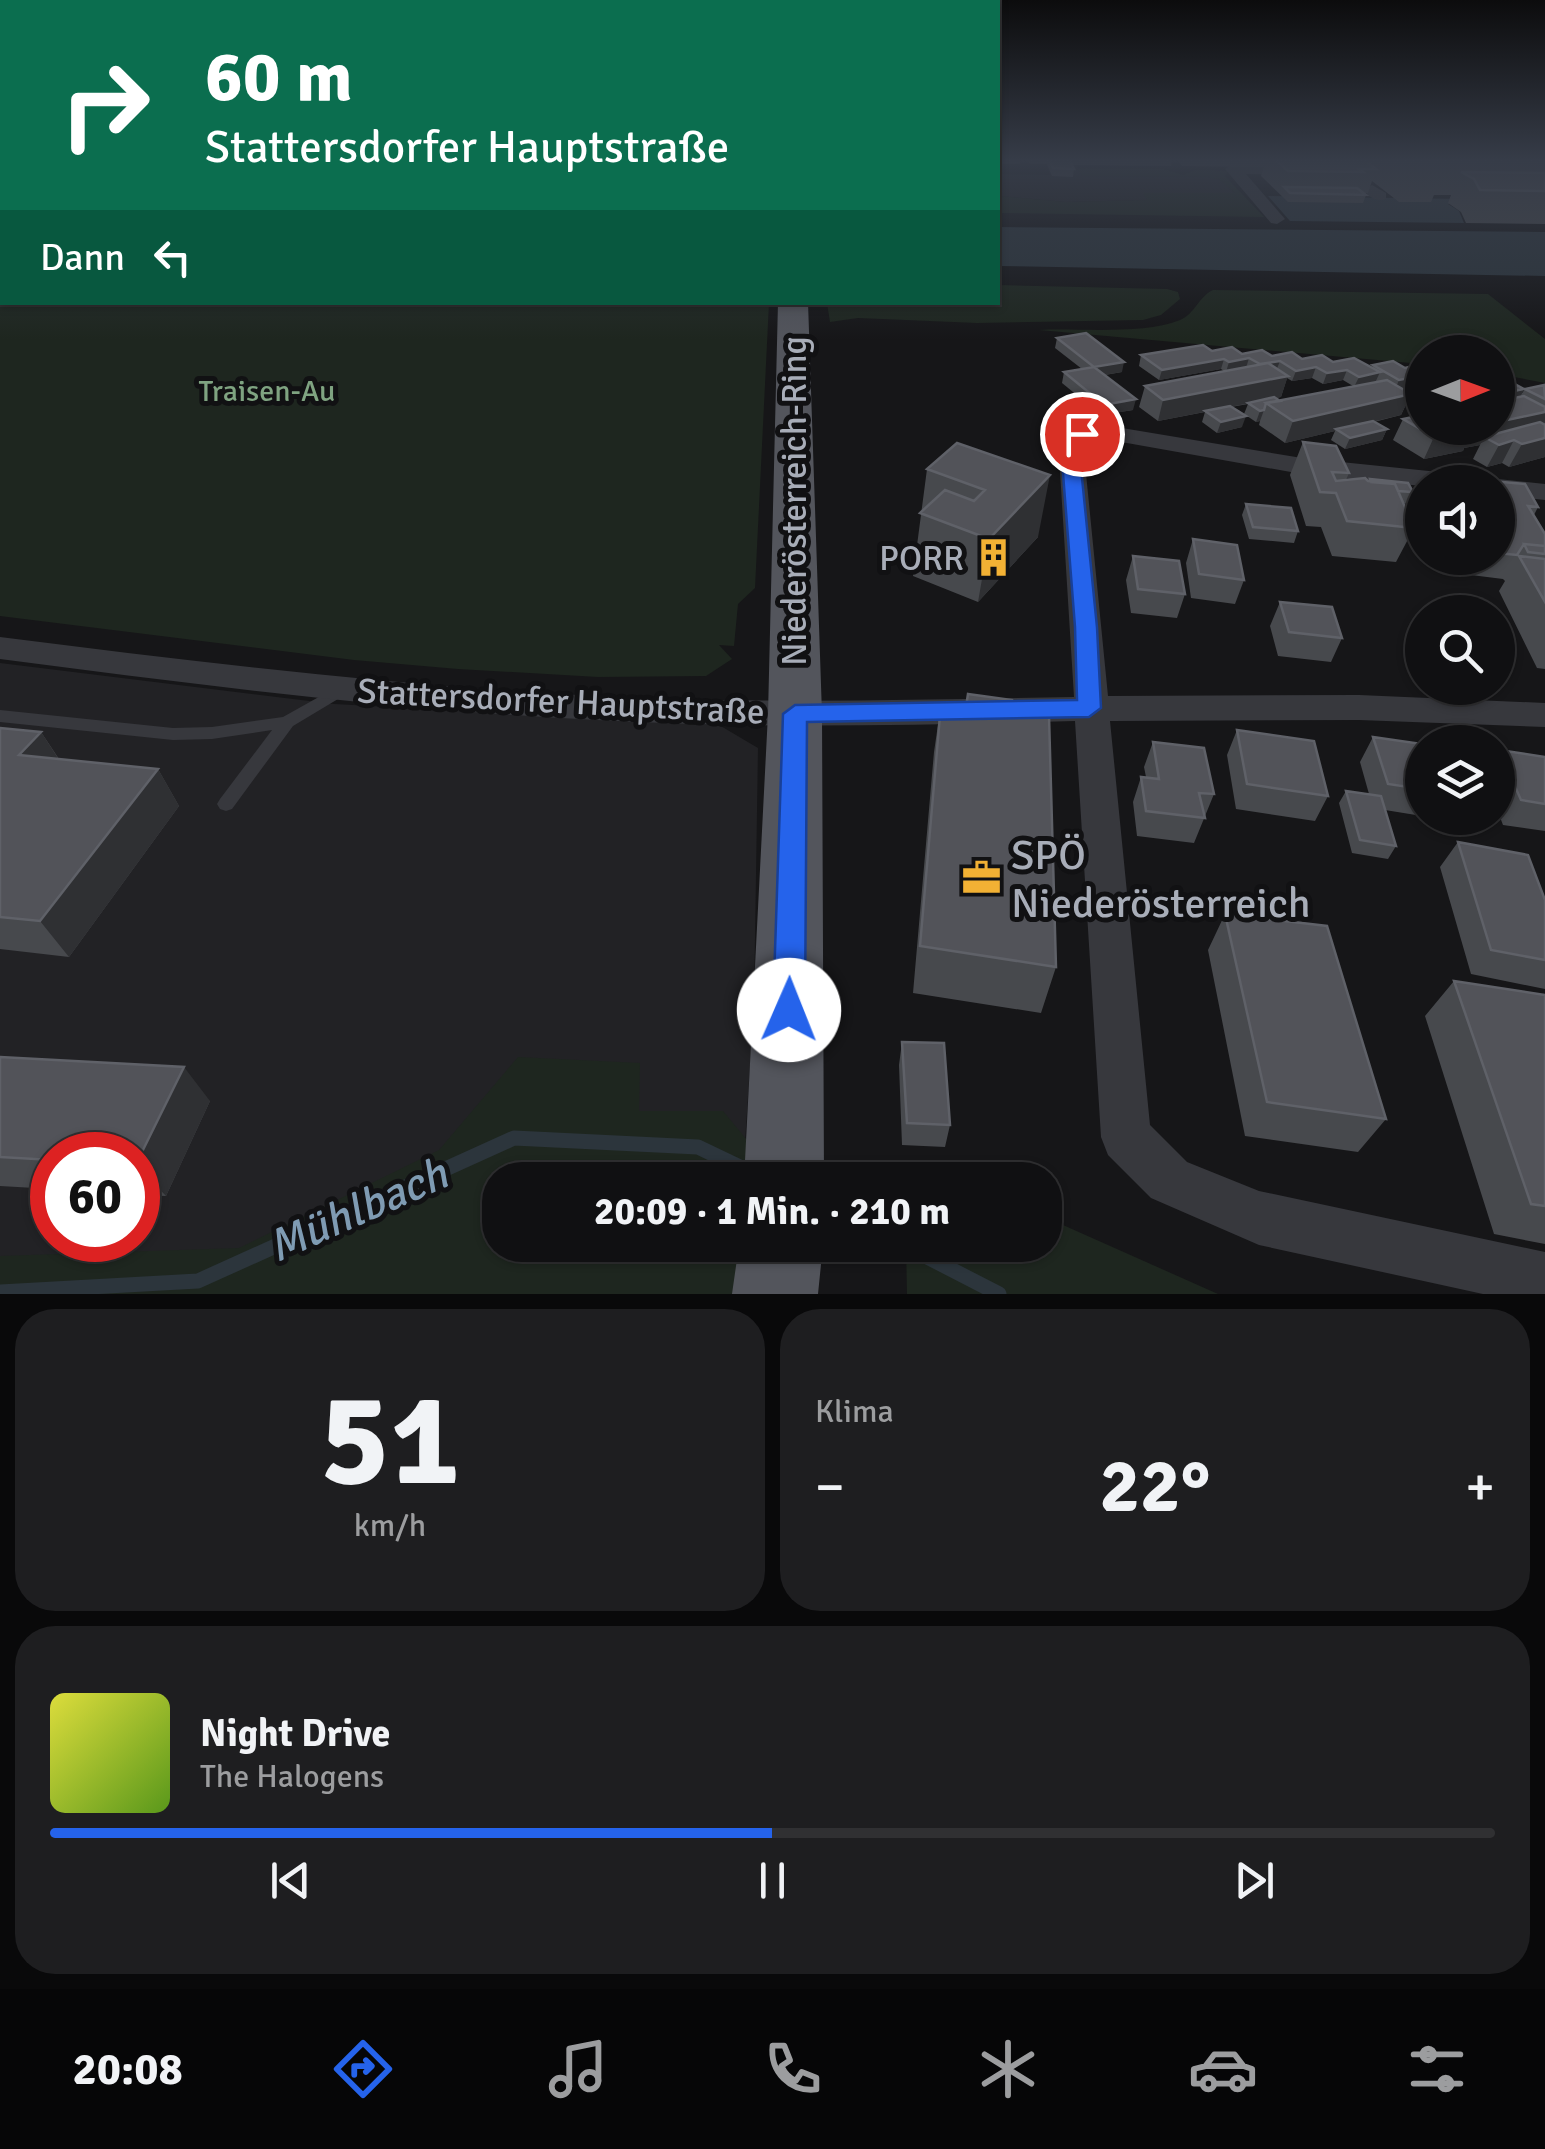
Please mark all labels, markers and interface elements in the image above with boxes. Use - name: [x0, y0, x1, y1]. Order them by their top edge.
- text: 60 m: [205, 34, 353, 120]
- icon: right: [40, 40, 170, 170]
- text: Stattersdorfer Hauptstraße: [205, 120, 729, 175]
- icon: left: [145, 230, 200, 285]
- text: Dann: [40, 234, 125, 281]
- north arrow: [1405, 335, 1515, 445]
- map controls: [1405, 335, 1515, 835]
- street label: Niederösterreich-Ring: [773, 336, 816, 666]
- park label: Traisen-Au: [199, 373, 335, 410]
- pin: [1040, 392, 1125, 477]
- icon: arrive: [1055, 407, 1110, 462]
- button: sound: [1405, 465, 1515, 575]
- place label: PORR: [879, 537, 964, 580]
- building icon: PORR: [973, 537, 1015, 579]
- button: search: [1405, 595, 1515, 705]
- street label: Stattersdorfer Hauptstraße: [356, 669, 766, 734]
- button: layers: [1405, 725, 1515, 835]
- place label: SPÖ Niederösterreich: [1011, 830, 1311, 929]
- office icon: SPÖ Niederösterreich: [960, 857, 1002, 899]
- position arrow: [737, 958, 841, 1062]
- speed limit sign: 60: [30, 1132, 160, 1262]
- water label: Mühlbach: [259, 1146, 457, 1274]
- text: 20:09 · 1 Min. · 210 m: [594, 1188, 950, 1235]
- text: 51: [320, 1361, 460, 1521]
- text: Klima: [815, 1392, 894, 1431]
- text: 22°: [1100, 1440, 1211, 1533]
- text: −: [815, 1453, 845, 1521]
- text: +: [1465, 1453, 1495, 1521]
- text: km/h: [354, 1506, 426, 1545]
- text: Night Drive: [200, 1710, 390, 1757]
- text: The Halogens: [200, 1757, 384, 1796]
- icon: previous: [263, 1853, 318, 1908]
- icon: pause: [745, 1853, 800, 1908]
- icon: next: [1227, 1853, 1282, 1908]
- icon: directions: [328, 2034, 398, 2104]
- icon: music: [543, 2034, 613, 2104]
- icon: phone: [758, 2034, 828, 2104]
- icon: climate: [973, 2034, 1043, 2104]
- icon: car: [1188, 2034, 1258, 2104]
- icon: filters: [1402, 2034, 1472, 2104]
- text: 20:08: [72, 2042, 183, 2097]

